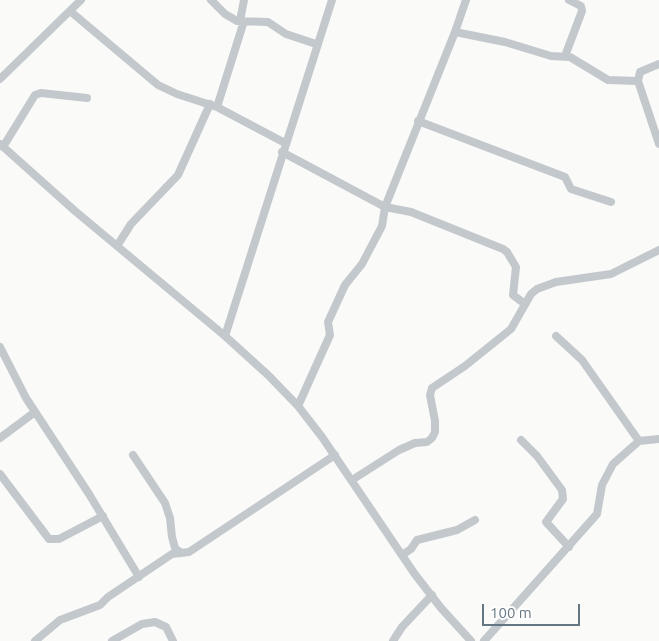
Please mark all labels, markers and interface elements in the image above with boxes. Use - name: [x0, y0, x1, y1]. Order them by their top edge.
- scale bar: [484, 594, 582, 626]
- text: 100 m: [490, 604, 532, 621]

